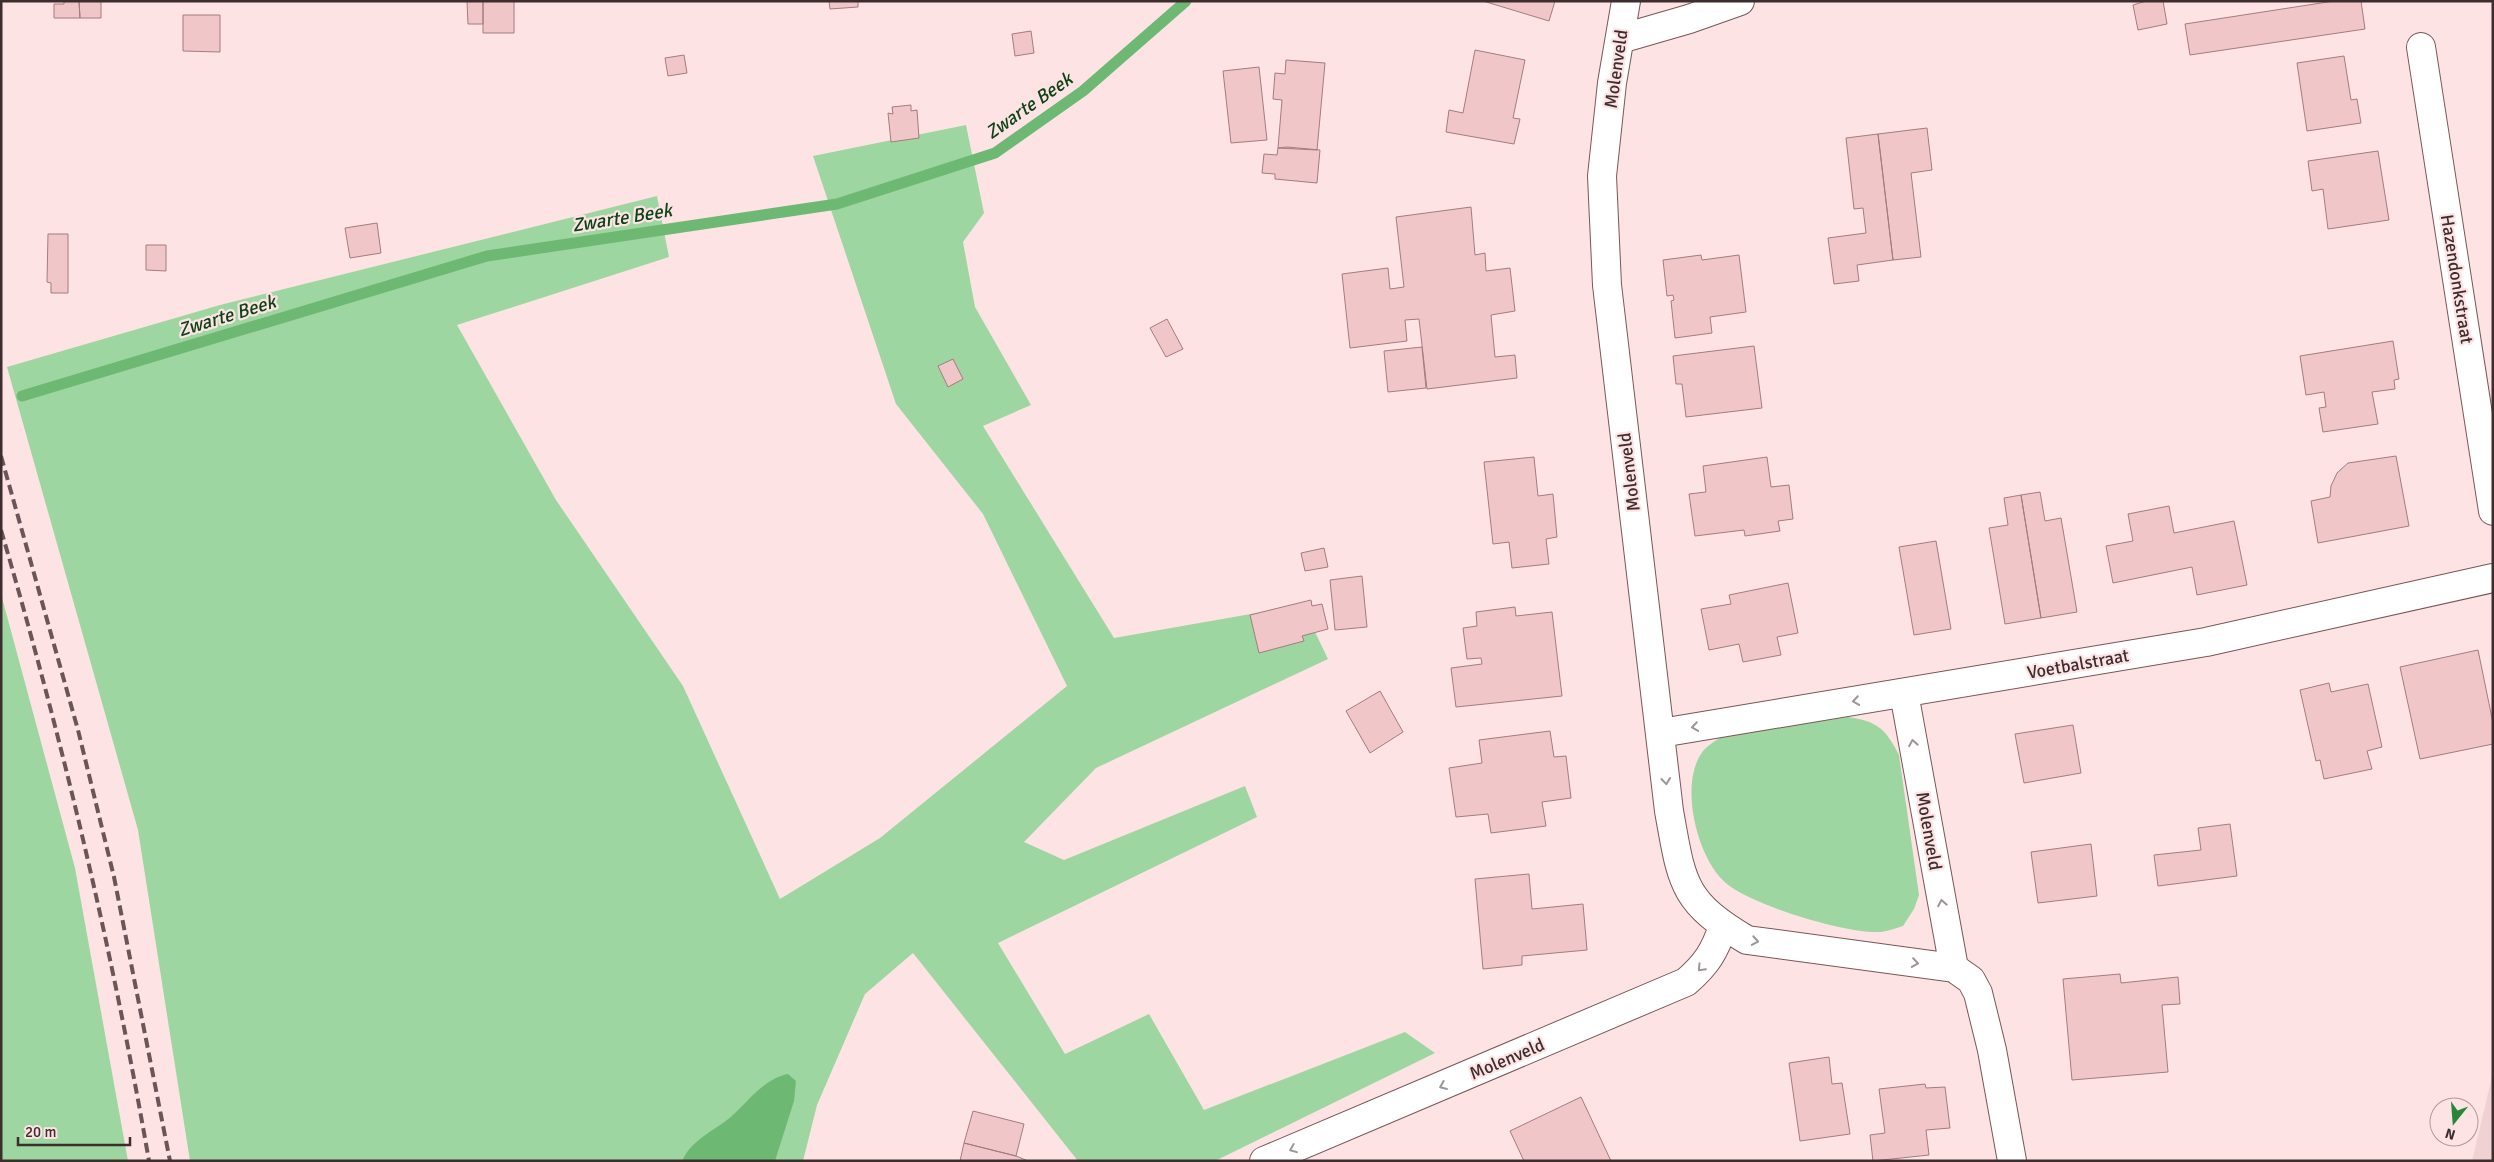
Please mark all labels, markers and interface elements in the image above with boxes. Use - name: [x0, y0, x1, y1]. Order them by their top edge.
- street label: Molenveld: [1600, 28, 1632, 110]
- water label: Zwarte Beek: [981, 66, 1078, 145]
- water label: Zwarte Beek: [570, 198, 675, 238]
- street label: Hazendonkstraat: [2436, 213, 2478, 345]
- water label: Zwarte Beek: [175, 289, 280, 342]
- street label: Molenveld: [1613, 431, 1645, 513]
- street label: Voetbalstraat: [2025, 644, 2131, 684]
- one-way arrow: [1851, 695, 1859, 706]
- one-way arrow: [1691, 722, 1700, 732]
- one-way arrow: [1908, 739, 1918, 748]
- one-way arrow: [1660, 778, 1671, 786]
- street label: Molenveld: [1911, 790, 1947, 872]
- one-way arrow: [1937, 899, 1947, 908]
- one-way arrow: [1750, 936, 1759, 946]
- one-way arrow: [1912, 957, 1920, 968]
- one-way arrow: [1698, 963, 1707, 972]
- street label: Molenveld: [1466, 1033, 1548, 1085]
- one-way arrow: [1439, 1080, 1448, 1091]
- north arrow: [2429, 1097, 2479, 1147]
- scale bar: [18, 1114, 130, 1146]
- text: 20 m: [25, 1123, 56, 1141]
- text: N: [2443, 1124, 2457, 1144]
- one-way arrow: [1289, 1143, 1298, 1153]

